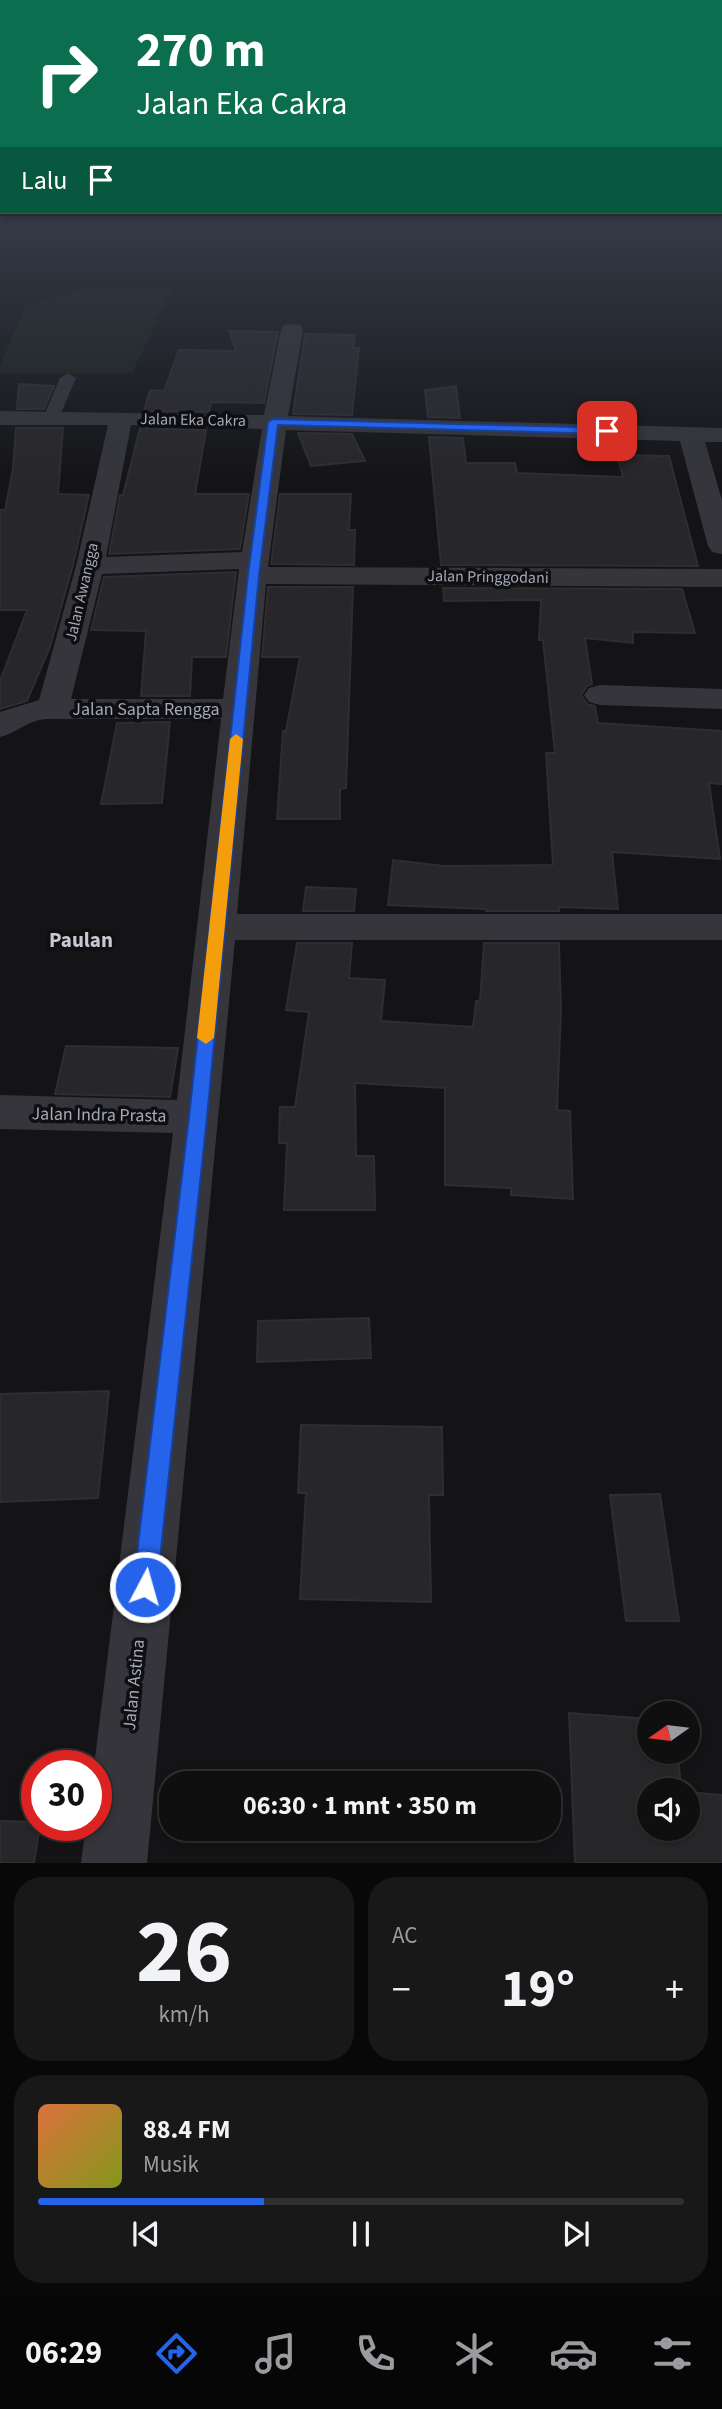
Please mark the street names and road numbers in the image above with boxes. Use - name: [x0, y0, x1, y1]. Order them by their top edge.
- street label: Jalan Eka Cakra: [140, 408, 246, 432]
- street label: Jalan Awangga: [60, 541, 104, 643]
- street label: Jalan Pringgodani: [427, 565, 549, 589]
- street label: Jalan Sapta Rengga: [72, 697, 220, 722]
- street label: Jalan Indra Prasta: [31, 1101, 167, 1129]
- street label: Jalan Astina: [117, 1638, 151, 1732]

